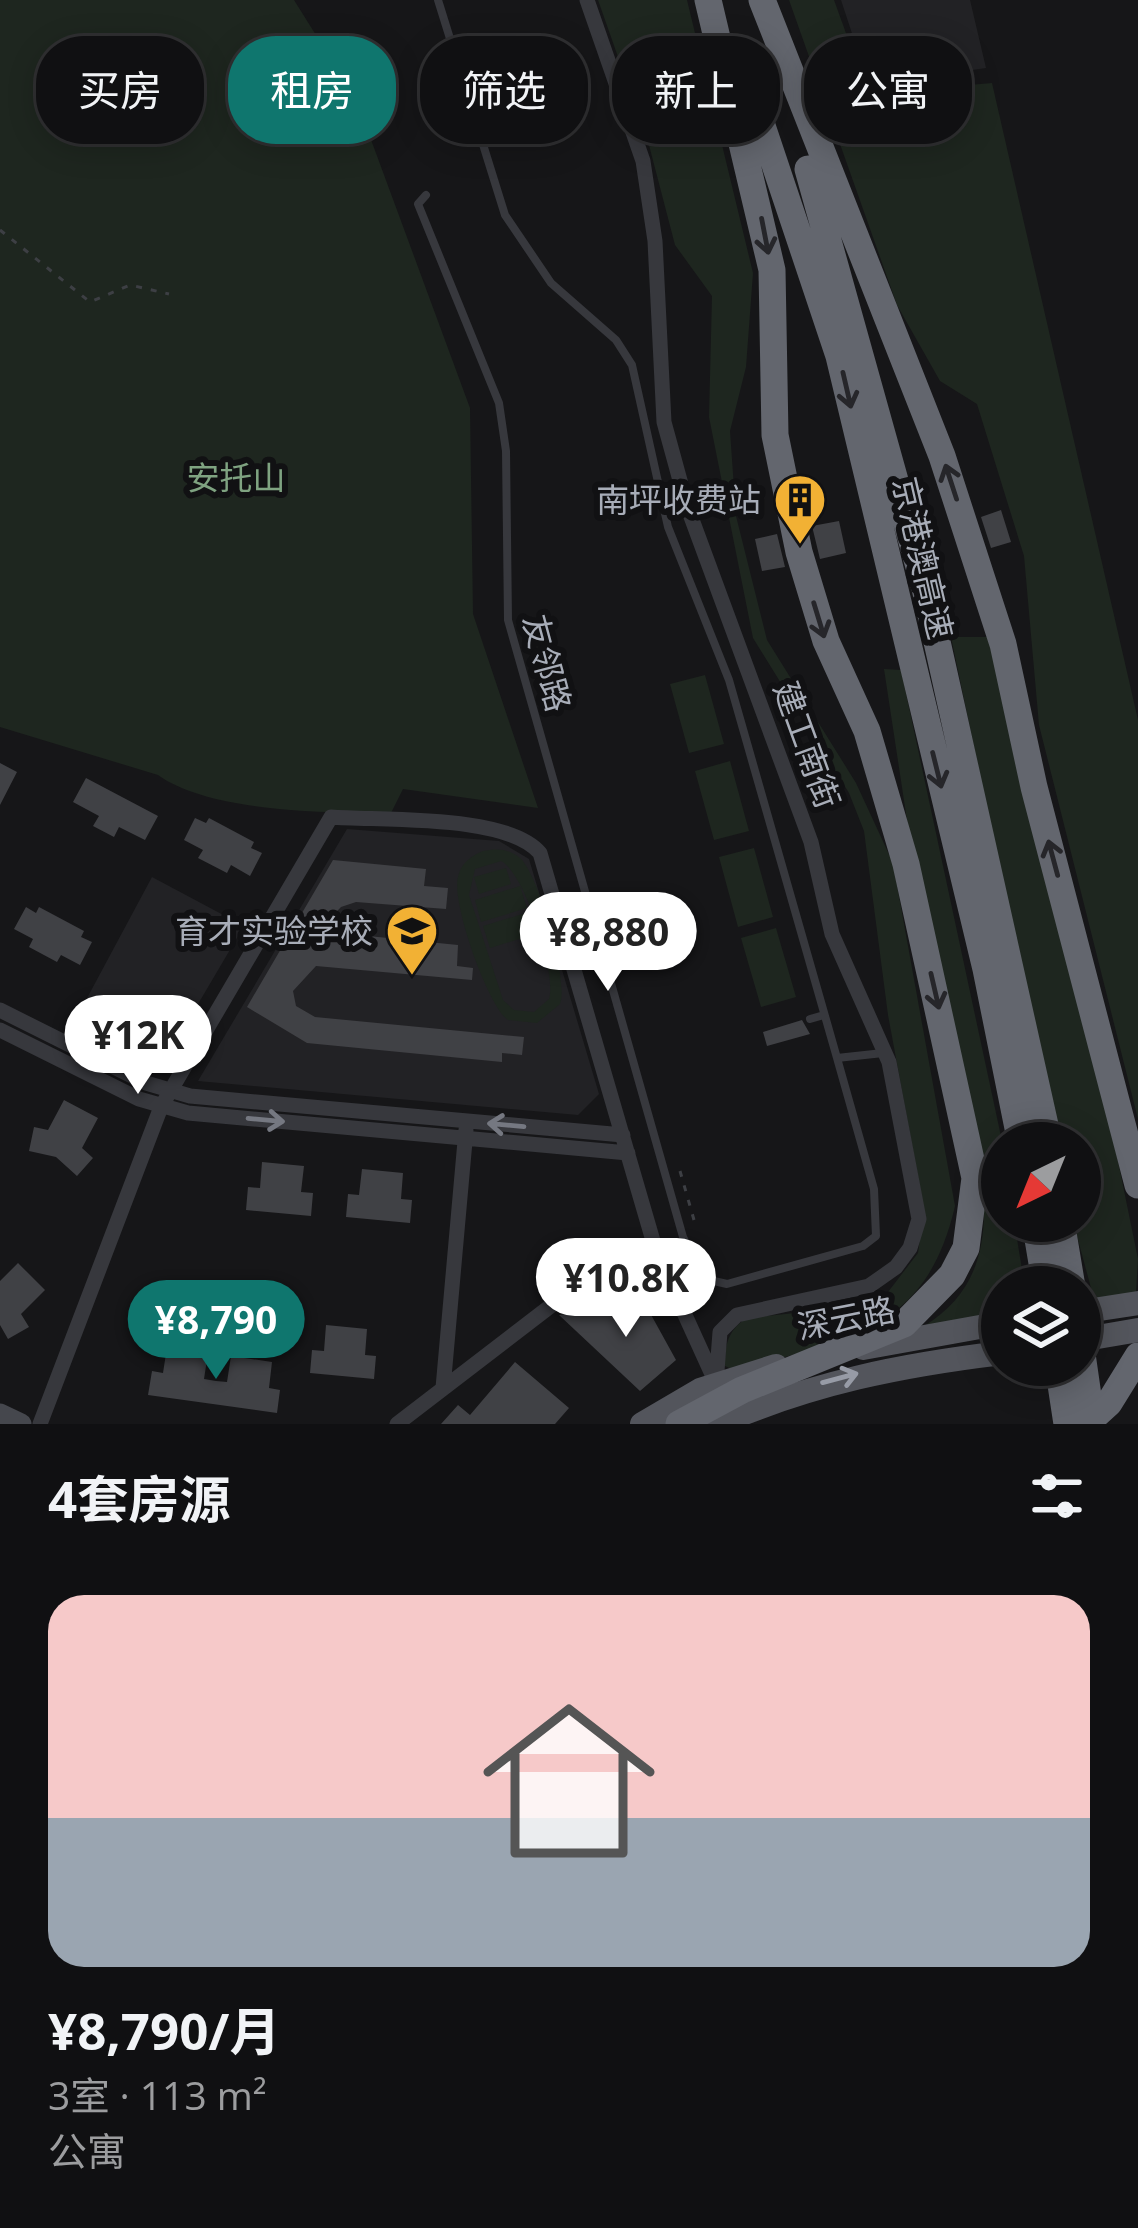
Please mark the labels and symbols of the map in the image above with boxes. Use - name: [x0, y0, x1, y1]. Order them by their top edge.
- one-way arrow: [755, 216, 777, 255]
- one-way arrow: [837, 371, 859, 409]
- park label: 安托山: [187, 455, 286, 500]
- one-way arrow: [938, 464, 960, 502]
- building icon: 南坪收费站: [772, 472, 828, 546]
- street label: 京港澳高速: [883, 472, 964, 643]
- place label: 南坪收费站: [596, 477, 761, 522]
- one-way arrow: [809, 600, 831, 638]
- street label: 友邻路: [513, 609, 582, 717]
- street label: 建工南街: [764, 675, 851, 815]
- one-way arrow: [927, 750, 949, 788]
- one-way arrow: [1041, 840, 1063, 878]
- pin: ¥8,880: [510, 892, 706, 994]
- school or university icon: 育才实验学校: [384, 903, 440, 977]
- place label: 育才实验学校: [175, 908, 373, 953]
- one-way arrow: [925, 971, 947, 1009]
- pin: ¥12K: [67, 995, 209, 1097]
- one-way arrow: [246, 1109, 285, 1132]
- one-way arrow: [488, 1113, 527, 1136]
- north arrow: [981, 1122, 1101, 1242]
- pin: ¥10.8K: [528, 1238, 724, 1340]
- pin: ¥8,790: [118, 1280, 314, 1382]
- street label: 深云路: [793, 1286, 899, 1349]
- one-way arrow: [821, 1366, 859, 1388]

